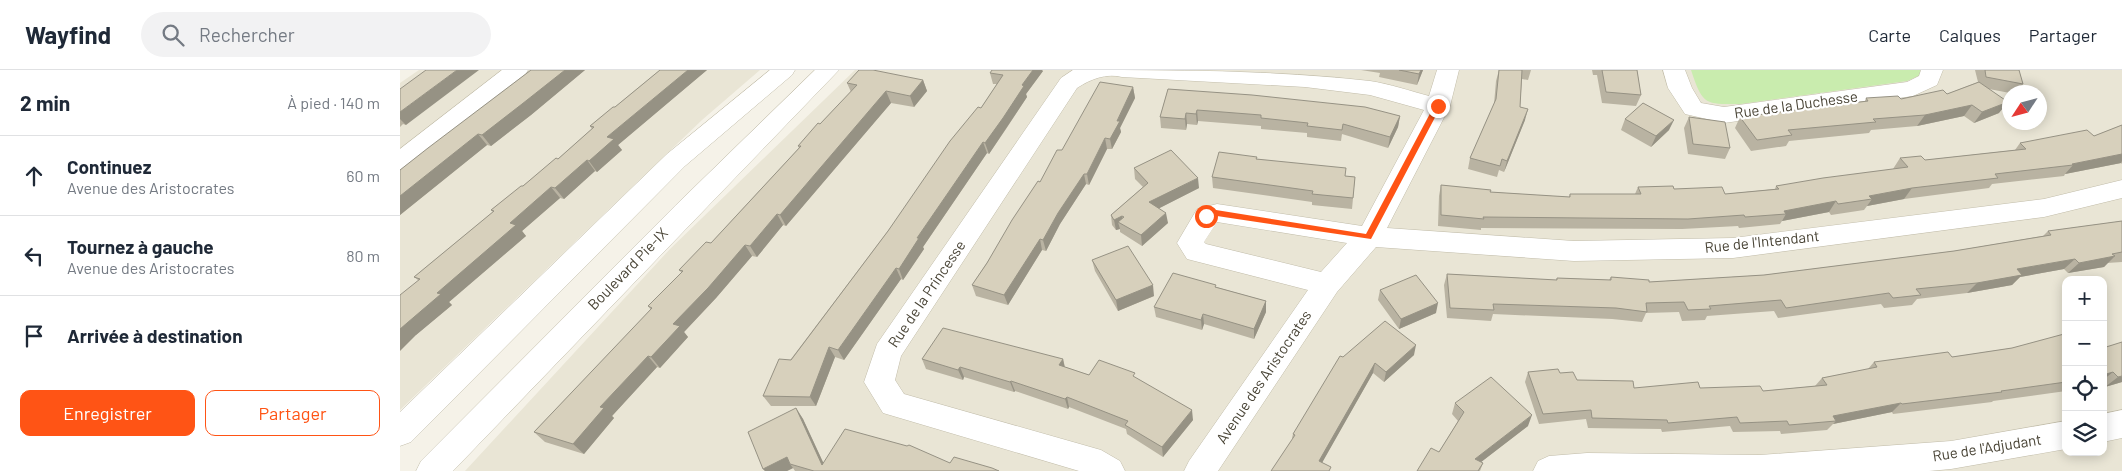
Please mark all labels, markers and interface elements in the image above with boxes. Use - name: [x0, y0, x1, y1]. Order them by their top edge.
- search box: [141, 12, 491, 57]
- text: Wayfind: [25, 20, 111, 49]
- icon: search: [159, 21, 187, 49]
- text: Rechercher: [199, 23, 295, 46]
- text: Carte: [1868, 24, 1911, 46]
- text: Calques: [1939, 24, 2001, 46]
- text: Partager: [2029, 24, 2097, 46]
- north arrow: [2002, 85, 2047, 130]
- street label: Rue de la Duchesse: [1733, 86, 1859, 122]
- text: 2 min: [20, 90, 70, 115]
- text: À pied · 140 m: [287, 93, 380, 112]
- route end: [1427, 95, 1450, 118]
- text: Continuez: [67, 155, 151, 178]
- icon: ahead: [20, 162, 48, 190]
- text: 60 m: [346, 166, 380, 185]
- text: Avenue des Aristocrates: [67, 178, 235, 197]
- route start: [1195, 205, 1218, 228]
- street label: Boulevard Pie-IX: [584, 223, 671, 313]
- street label: Rue de l'Intendant: [1704, 226, 1820, 256]
- text: Tournez à gauche: [67, 235, 214, 258]
- street label: Rue de la Princesse: [884, 236, 969, 350]
- icon: left: [20, 242, 48, 270]
- text: 80 m: [346, 246, 380, 265]
- text: Avenue des Aristocrates: [67, 258, 235, 277]
- map controls: [2062, 276, 2107, 456]
- button: +: [2062, 276, 2107, 321]
- street label: Avenue des Aristocrates: [1212, 306, 1315, 447]
- button: −: [2062, 321, 2107, 366]
- icon: arrive: [20, 322, 48, 350]
- text: Arrivée à destination: [67, 324, 243, 347]
- button: locate: [2062, 366, 2107, 411]
- button: Enregistrer: [20, 390, 195, 436]
- button: Partager: [205, 390, 380, 436]
- button: layers: [2062, 411, 2107, 456]
- street label: Rue de l'Adjudant: [1931, 430, 2043, 465]

